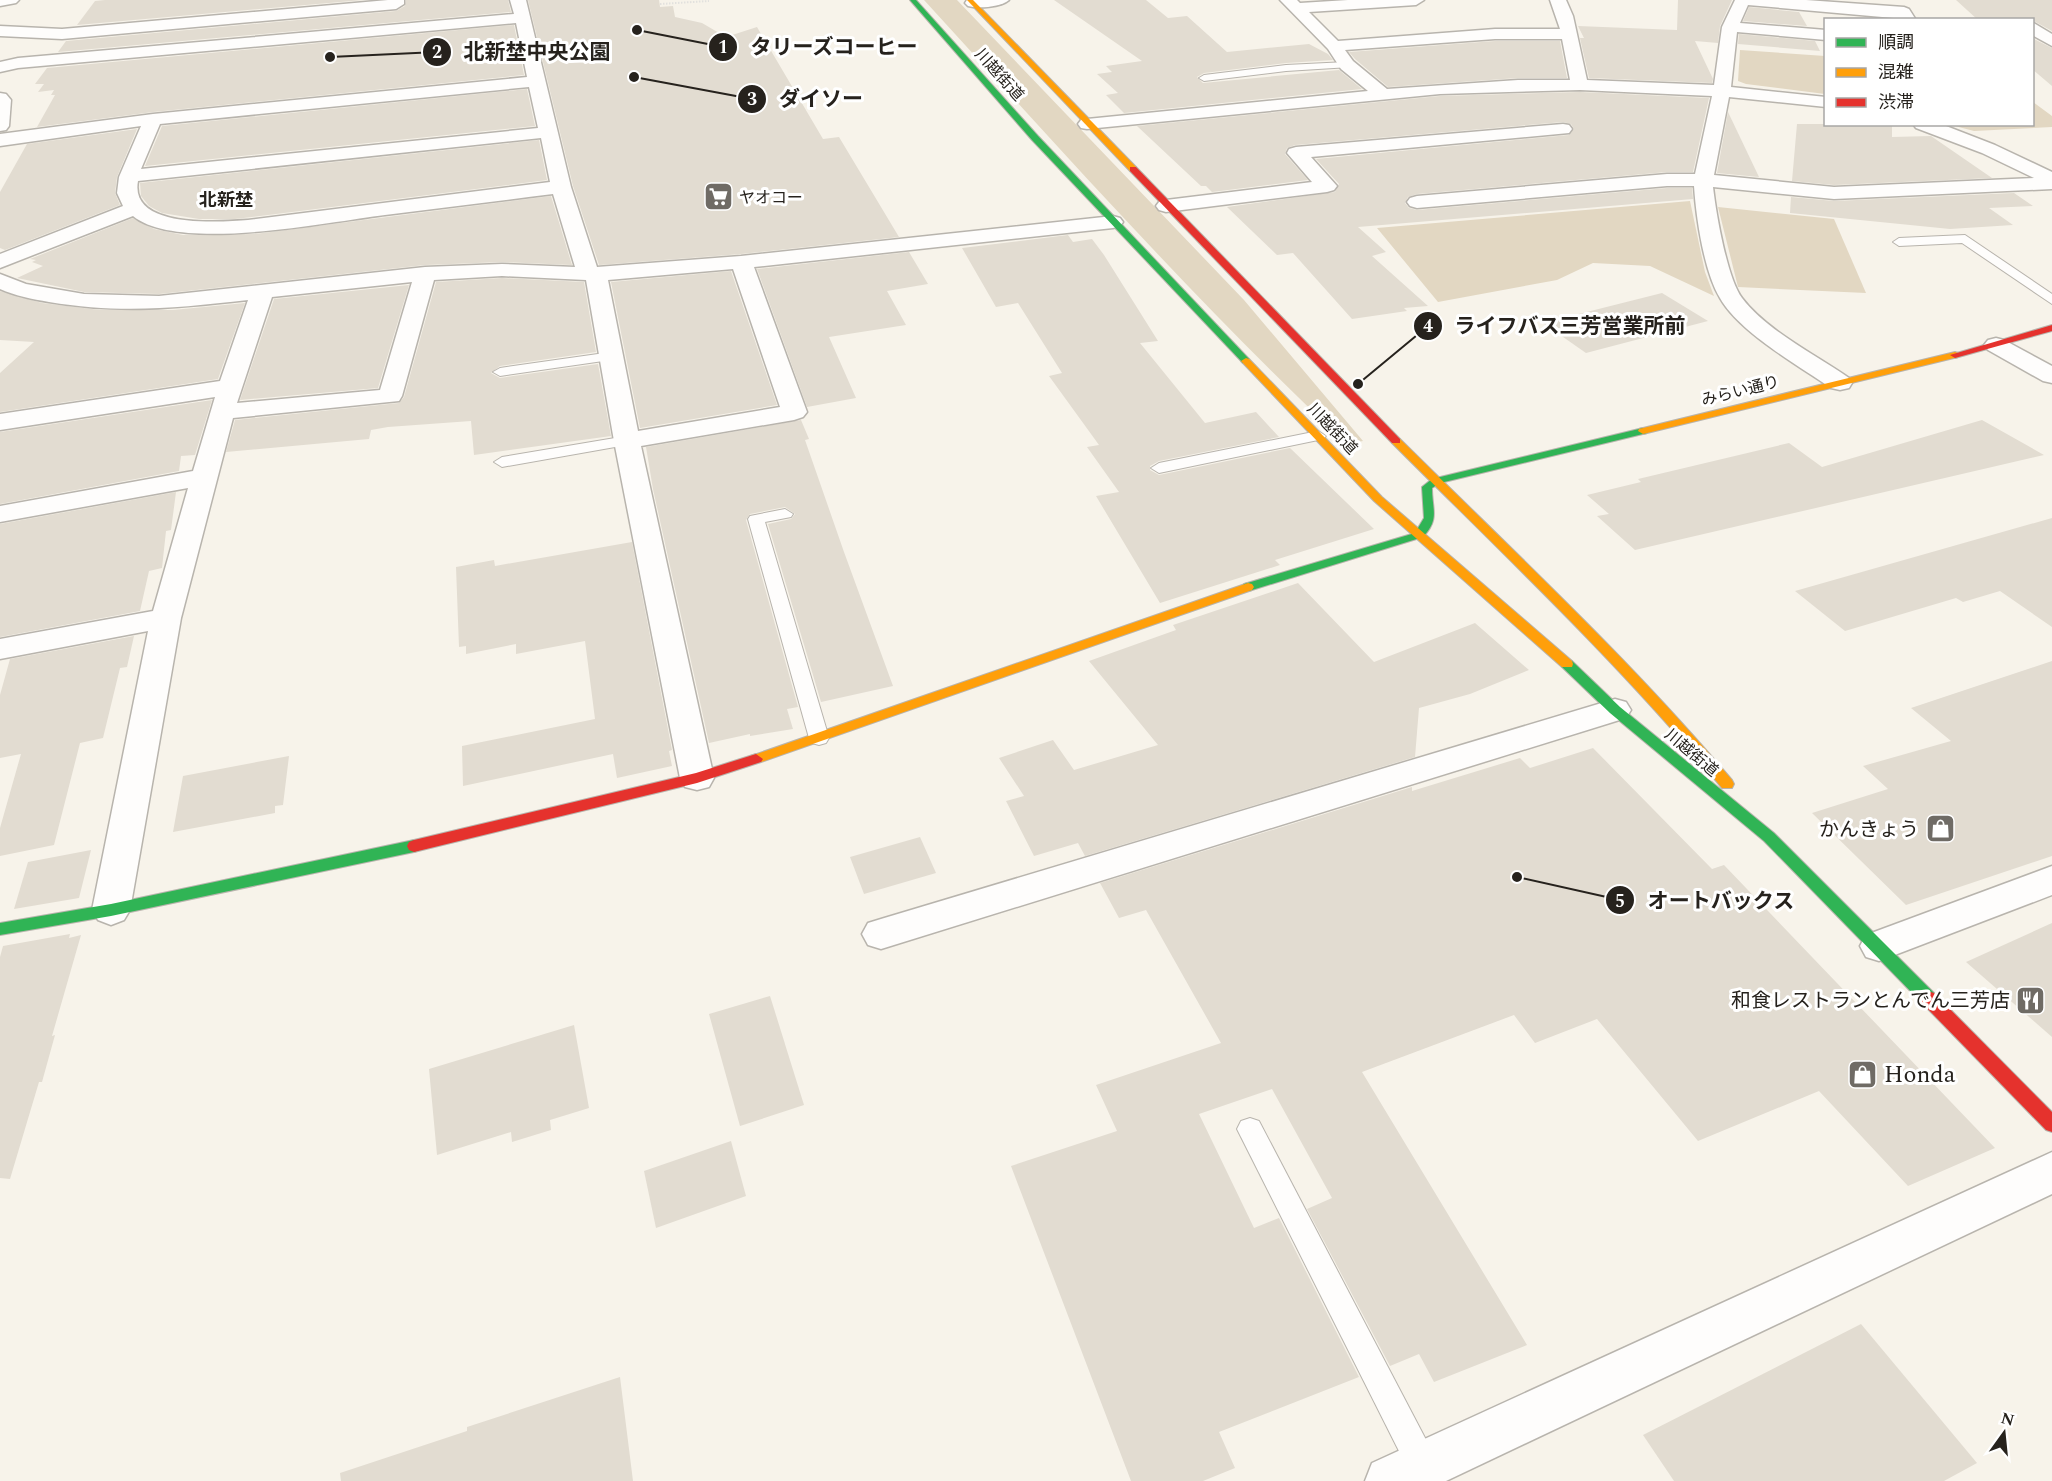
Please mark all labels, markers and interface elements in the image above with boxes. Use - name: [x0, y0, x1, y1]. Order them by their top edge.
- legend: [1824, 18, 2034, 126]
- callout: タリーズコーヒー: [708, 28, 930, 67]
- text: 順調: [1878, 29, 1914, 56]
- callout: 北新埜中央公園: [422, 32, 623, 71]
- text: タリーズコーヒー: [751, 32, 917, 64]
- text: 1: [718, 34, 728, 61]
- text: 北新埜中央公園: [464, 37, 611, 69]
- text: 2: [432, 39, 442, 66]
- street label: 川越街道: [969, 43, 1030, 106]
- text: 混雑: [1878, 59, 1914, 86]
- callout: ダイソー: [737, 79, 875, 118]
- text: ダイソー: [779, 84, 863, 116]
- text: 3: [747, 86, 757, 113]
- text: 渋滞: [1878, 89, 1914, 116]
- supermarket icon: ヤオコー: [702, 181, 734, 213]
- place label: ヤオコー: [739, 186, 803, 210]
- district label: 北新埜: [199, 187, 253, 214]
- callout: ライフバス三芳営業所前: [1413, 306, 1698, 345]
- text: ライフバス三芳営業所前: [1455, 311, 1686, 343]
- text: 4: [1423, 313, 1433, 340]
- street label: みらい通り: [1699, 370, 1782, 412]
- street label: 川越街道: [1301, 397, 1363, 460]
- street label: 川越街道: [1659, 723, 1724, 783]
- shop icon: かんきょう: [1924, 813, 1956, 845]
- place label: かんきょう: [1819, 815, 1919, 845]
- callout: オートバックス: [1605, 881, 1806, 920]
- text: オートバックス: [1648, 886, 1794, 918]
- text: 5: [1615, 888, 1625, 915]
- restaurant icon: 和食レストランとんでん三芳店: [2015, 984, 2047, 1016]
- place label: 和食レストランとんでん三芳店: [1731, 986, 2010, 1016]
- place label: Honda: [1884, 1057, 1956, 1093]
- shop icon: Honda: [1847, 1058, 1879, 1090]
- north arrow: [1974, 1403, 2034, 1463]
- text: N: [1998, 1406, 2017, 1433]

